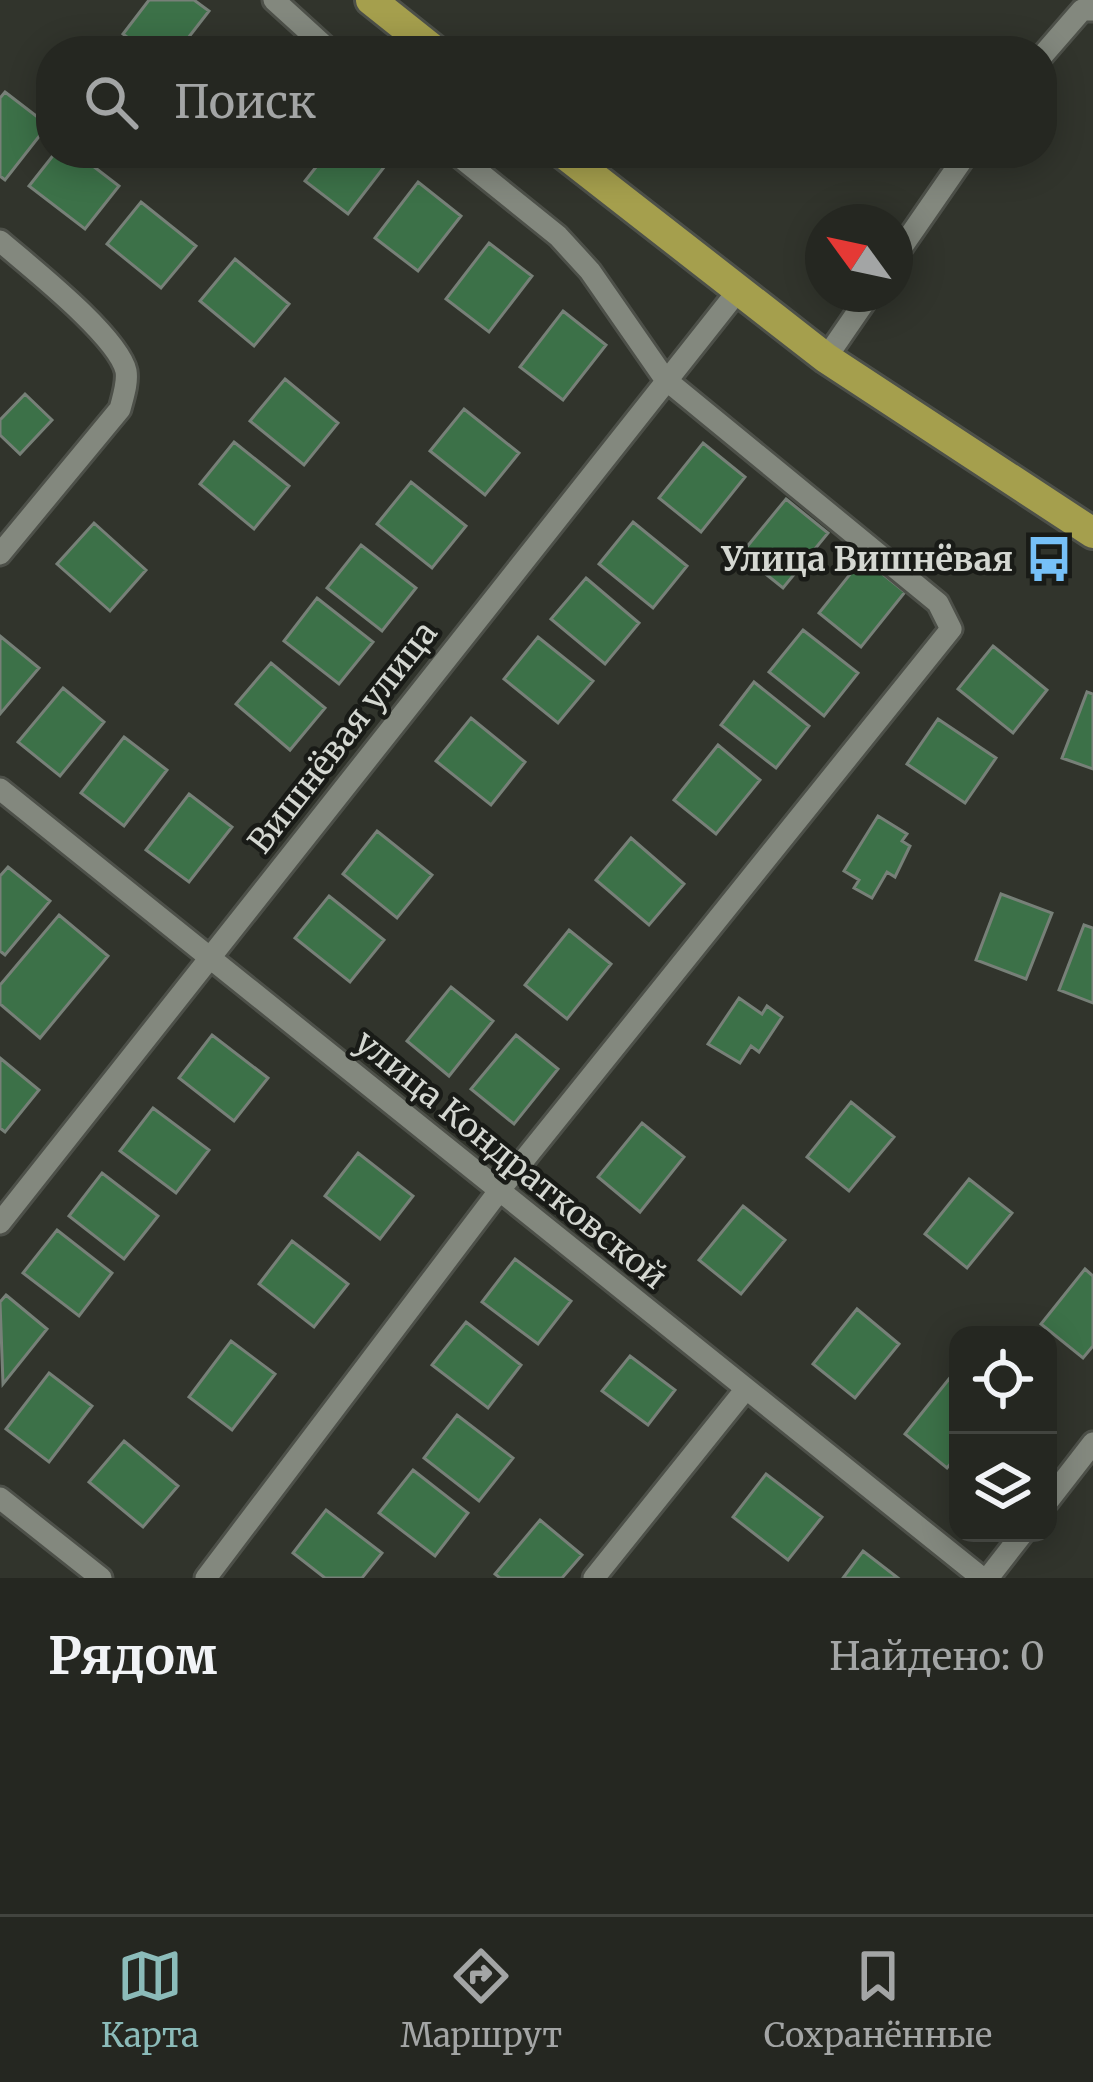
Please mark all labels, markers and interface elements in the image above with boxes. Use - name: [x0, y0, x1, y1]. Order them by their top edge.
- search box: [36, 36, 1057, 168]
- icon: search: [78, 69, 144, 135]
- text: Поиск: [174, 74, 316, 130]
- north arrow: [805, 204, 913, 312]
- bus stop icon: Улица Вишнёвая: [1024, 534, 1074, 584]
- place label: Улица Вишнёвая: [721, 539, 1013, 580]
- street label: Вишнёвая улица: [239, 613, 446, 861]
- street label: улица Кондратковской: [347, 1021, 675, 1298]
- map controls: [949, 1326, 1057, 1542]
- button: locate: [949, 1326, 1057, 1434]
- button: layers: [949, 1434, 1057, 1542]
- text: Рядом: [48, 1624, 217, 1688]
- text: Найдено: 0: [829, 1632, 1045, 1681]
- tab: Карта: [101, 1943, 199, 2056]
- tab: Маршрут: [400, 1943, 562, 2056]
- tab: Сохранённые: [764, 1943, 992, 2056]

